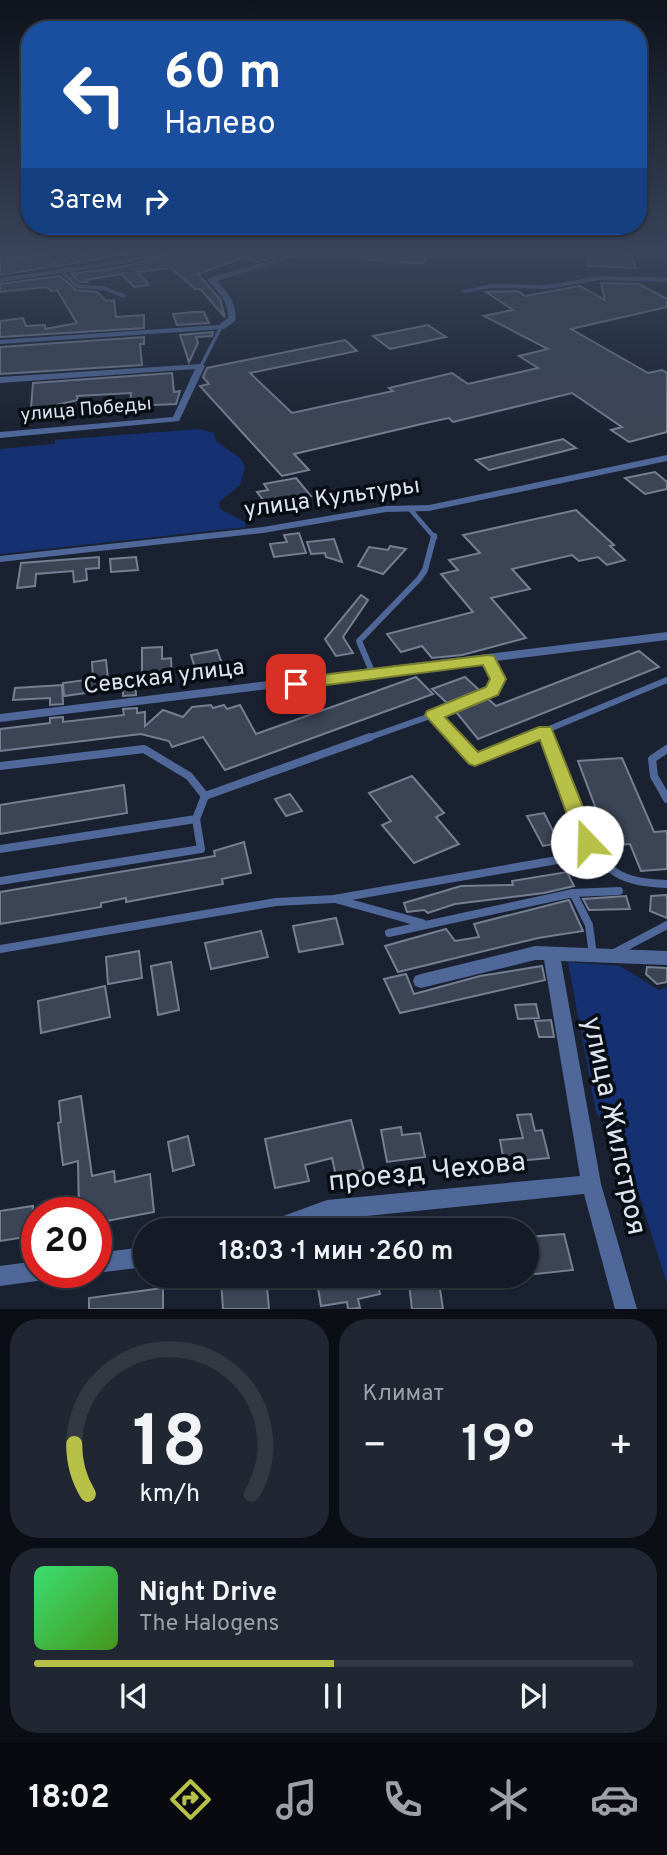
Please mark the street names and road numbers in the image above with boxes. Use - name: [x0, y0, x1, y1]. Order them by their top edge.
- street label: улица Победы: [19, 392, 153, 428]
- street label: улица Культуры: [242, 472, 422, 526]
- street label: Севская улица: [82, 654, 246, 702]
- street label: улица Жилстроя: [572, 1014, 654, 1238]
- street label: проезд Чехова: [327, 1145, 527, 1201]

